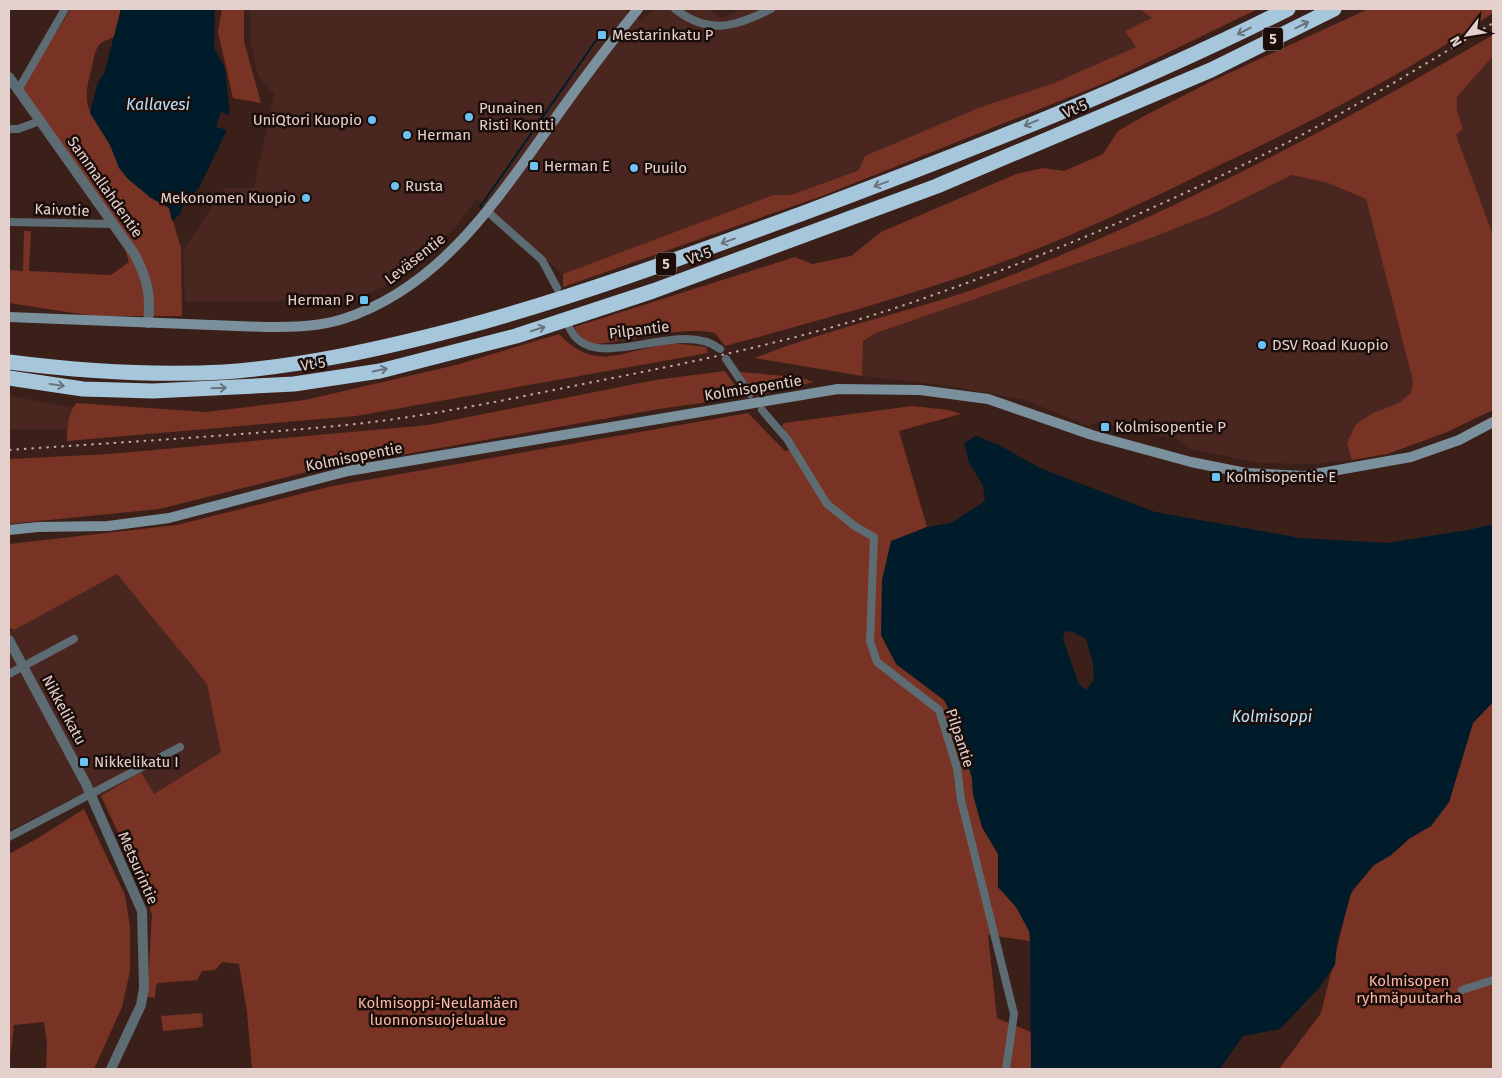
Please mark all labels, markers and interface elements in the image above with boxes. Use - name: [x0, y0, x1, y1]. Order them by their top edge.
- north arrow: [1442, 10, 1492, 60]
- one-way arrow: [1294, 20, 1309, 29]
- place label: Mestarinkatu P: [612, 26, 714, 44]
- one-way arrow: [1237, 26, 1252, 36]
- road number: 5: [1263, 28, 1283, 50]
- marker: Mestarinkatu P: [596, 29, 608, 41]
- text: N: [1447, 33, 1466, 50]
- water label: Kallavesi: [126, 95, 191, 114]
- street label: Vt 5: [1060, 96, 1090, 122]
- place label: Punainen Risti Kontti: [479, 99, 554, 134]
- place label: UniQtori Kuopio: [253, 111, 362, 129]
- marker: Punainen Risti Kontti: [463, 111, 475, 123]
- marker: UniQtori Kuopio: [366, 114, 378, 126]
- one-way arrow: [1024, 119, 1039, 129]
- place label: Herman: [417, 126, 471, 144]
- marker: Herman: [401, 129, 413, 141]
- street label: Sammallahdentie: [63, 133, 147, 241]
- place label: Herman E: [544, 157, 610, 175]
- place label: Puuilo: [644, 159, 687, 177]
- marker: Herman E: [528, 160, 540, 172]
- marker: Puuilo: [628, 162, 640, 174]
- place label: Rusta: [405, 177, 443, 195]
- marker: Rusta: [389, 180, 401, 192]
- one-way arrow: [873, 180, 889, 189]
- place label: Mekonomen Kuopio: [160, 189, 296, 207]
- marker: Mekonomen Kuopio: [300, 192, 312, 204]
- street label: Kaivotie: [34, 200, 90, 220]
- street label: Leväsentie: [381, 230, 449, 288]
- one-way arrow: [721, 237, 736, 246]
- street label: Vt 5: [684, 243, 714, 269]
- road number: 5: [656, 252, 676, 276]
- place label: Herman P: [287, 291, 354, 309]
- marker: Herman P: [358, 294, 370, 306]
- street label: Pilpantie: [608, 317, 670, 343]
- one-way arrow: [529, 323, 545, 333]
- place label: DSV Road Kuopio: [1272, 336, 1389, 354]
- marker: DSV Road Kuopio: [1256, 339, 1268, 351]
- street label: Vt 5: [299, 353, 327, 375]
- one-way arrow: [372, 365, 388, 374]
- street label: Kolmisopentie: [703, 371, 803, 405]
- one-way arrow: [49, 380, 65, 390]
- one-way arrow: [210, 383, 227, 393]
- place label: Kolmisopentie P: [1115, 418, 1226, 436]
- marker: Kolmisopentie P: [1099, 421, 1111, 433]
- street label: Kolmisopentie: [304, 439, 404, 475]
- place label: Kolmisopentie E: [1226, 468, 1336, 486]
- marker: Kolmisopentie E: [1210, 471, 1222, 483]
- street label: Nikkelikatu: [38, 672, 90, 748]
- street label: Pilpantie: [942, 706, 978, 770]
- water label: Kolmisoppi: [1232, 707, 1313, 726]
- place label: Nikkelikatu I: [94, 753, 179, 771]
- marker: Nikkelikatu I: [78, 756, 90, 768]
- street label: Metsurintie: [114, 829, 162, 907]
- park label: Kolmisopen ryhmäpuutarha: [1356, 972, 1462, 1007]
- park label: Kolmisoppi-Neulamäen luonnonsuojelualue: [358, 994, 518, 1029]

